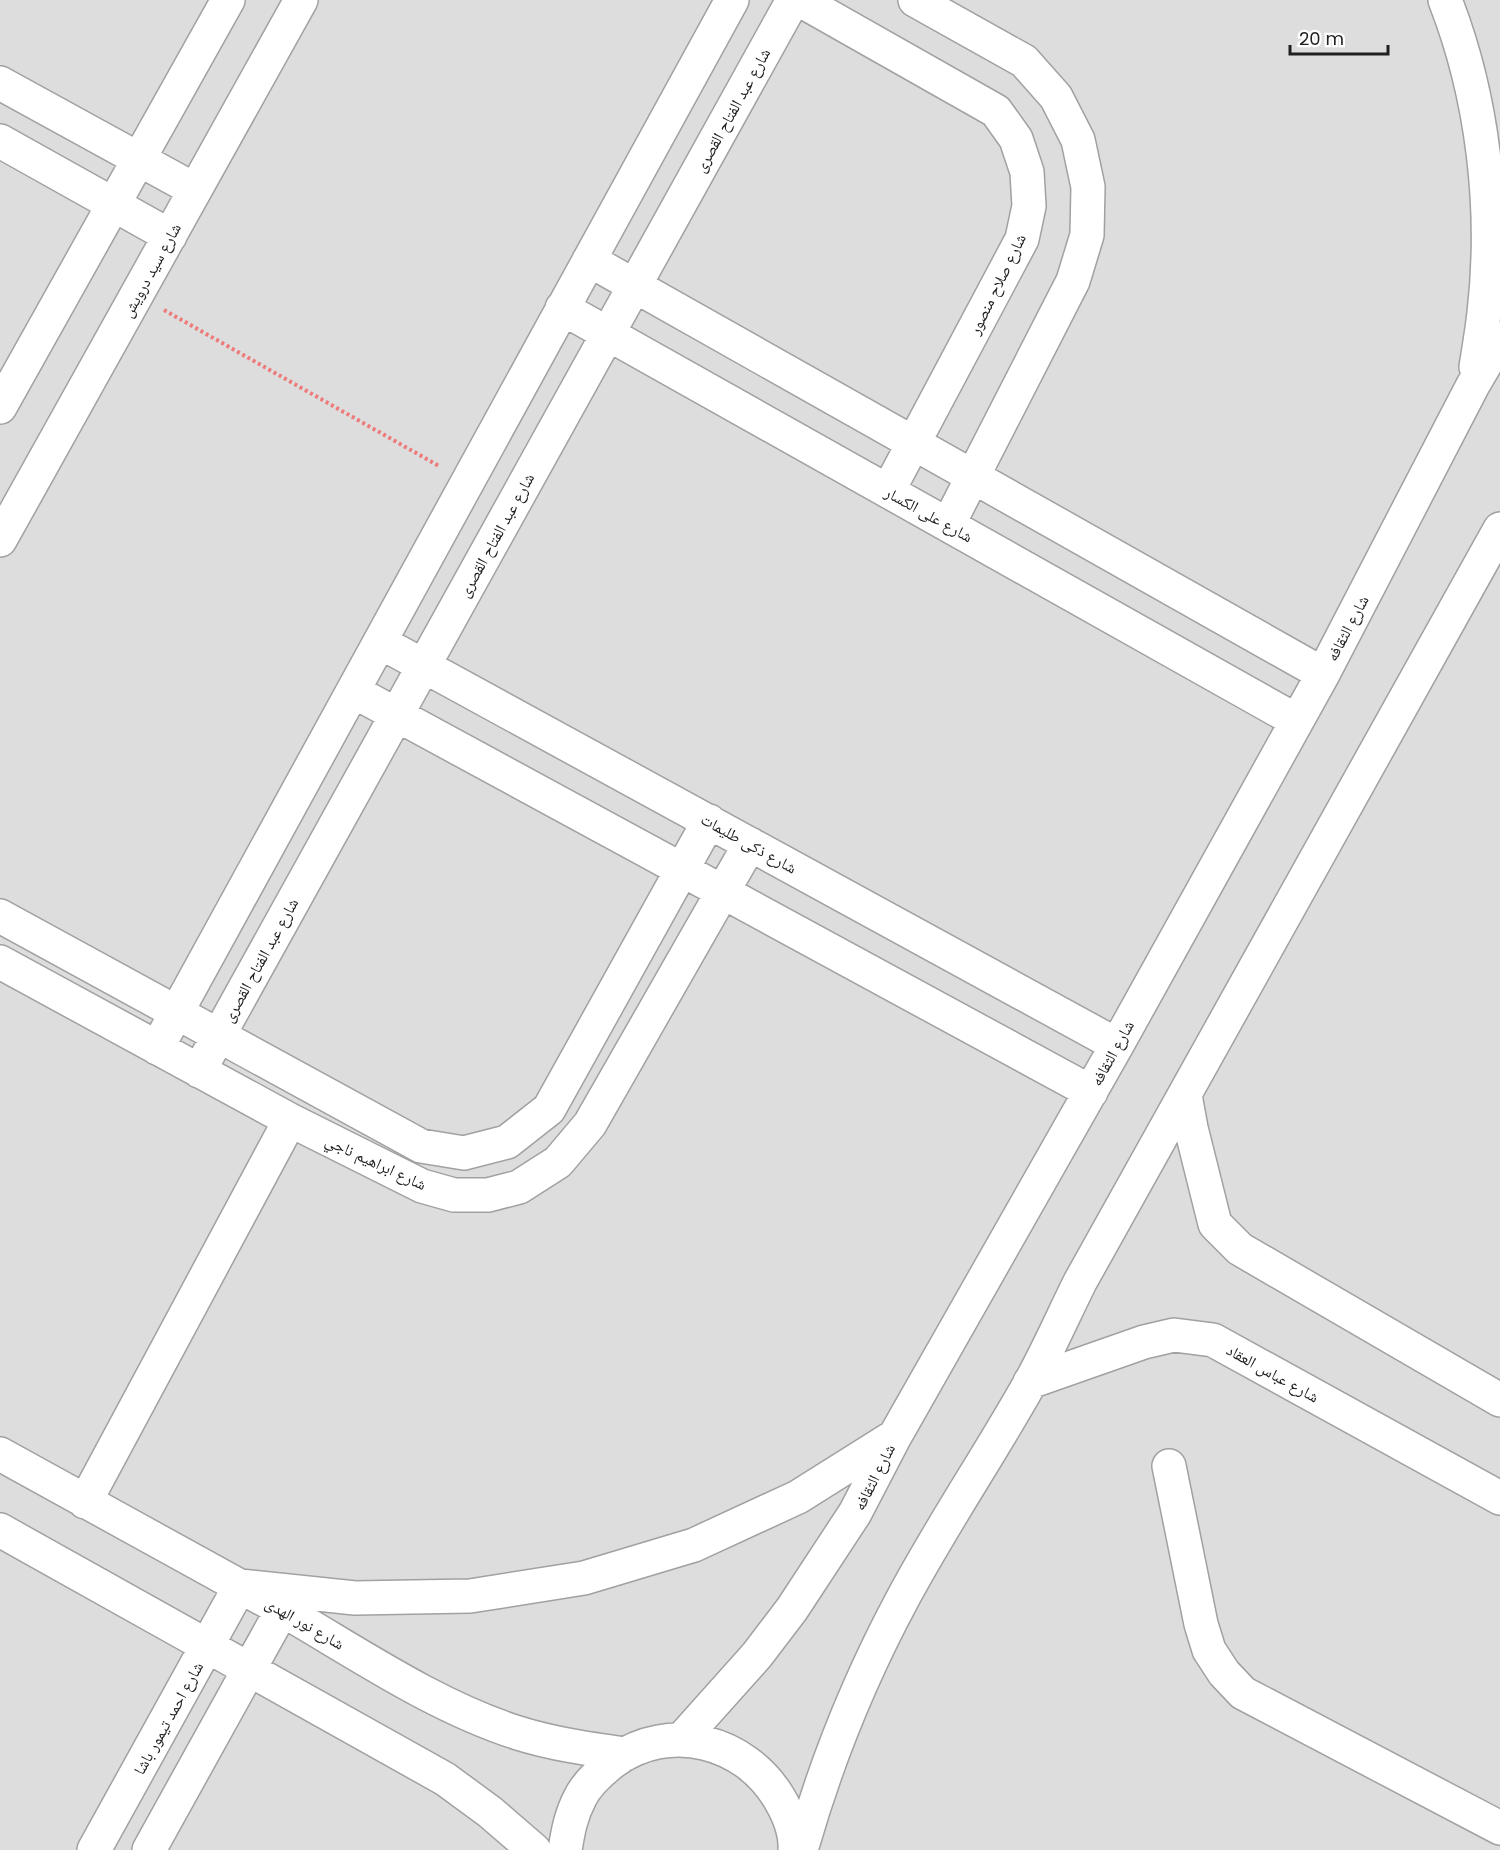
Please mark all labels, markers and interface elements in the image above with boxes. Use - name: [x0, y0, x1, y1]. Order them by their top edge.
- scale bar: [1290, 18, 1388, 56]
- text: 20 m: [1299, 26, 1344, 51]
- street label: شارع عبد الفتاح القصرى: [689, 44, 776, 177]
- street label: شارع سيد درويش: [116, 219, 187, 322]
- street label: شارع صلاح منصور: [963, 230, 1032, 339]
- street label: شارع عبد الفتاح القصرى: [453, 469, 540, 602]
- street label: شارع على الكسار: [880, 480, 977, 548]
- street label: شارع الثقافه: [1320, 591, 1374, 665]
- street label: شارع ذكى طليمات: [697, 808, 801, 879]
- street label: شارع عبد الفتاح القصرى: [217, 894, 304, 1027]
- street label: شارع الثقافه: [1085, 1016, 1140, 1090]
- street label: شارع ابراهيم ناجي: [321, 1129, 430, 1197]
- street label: شارع عباس العقاد: [1222, 1338, 1323, 1408]
- street label: شارع الثقافه: [848, 1440, 901, 1514]
- street label: شارع نور الهدى: [261, 1592, 349, 1655]
- street label: شارع احمد تيمور باشا: [128, 1658, 209, 1779]

